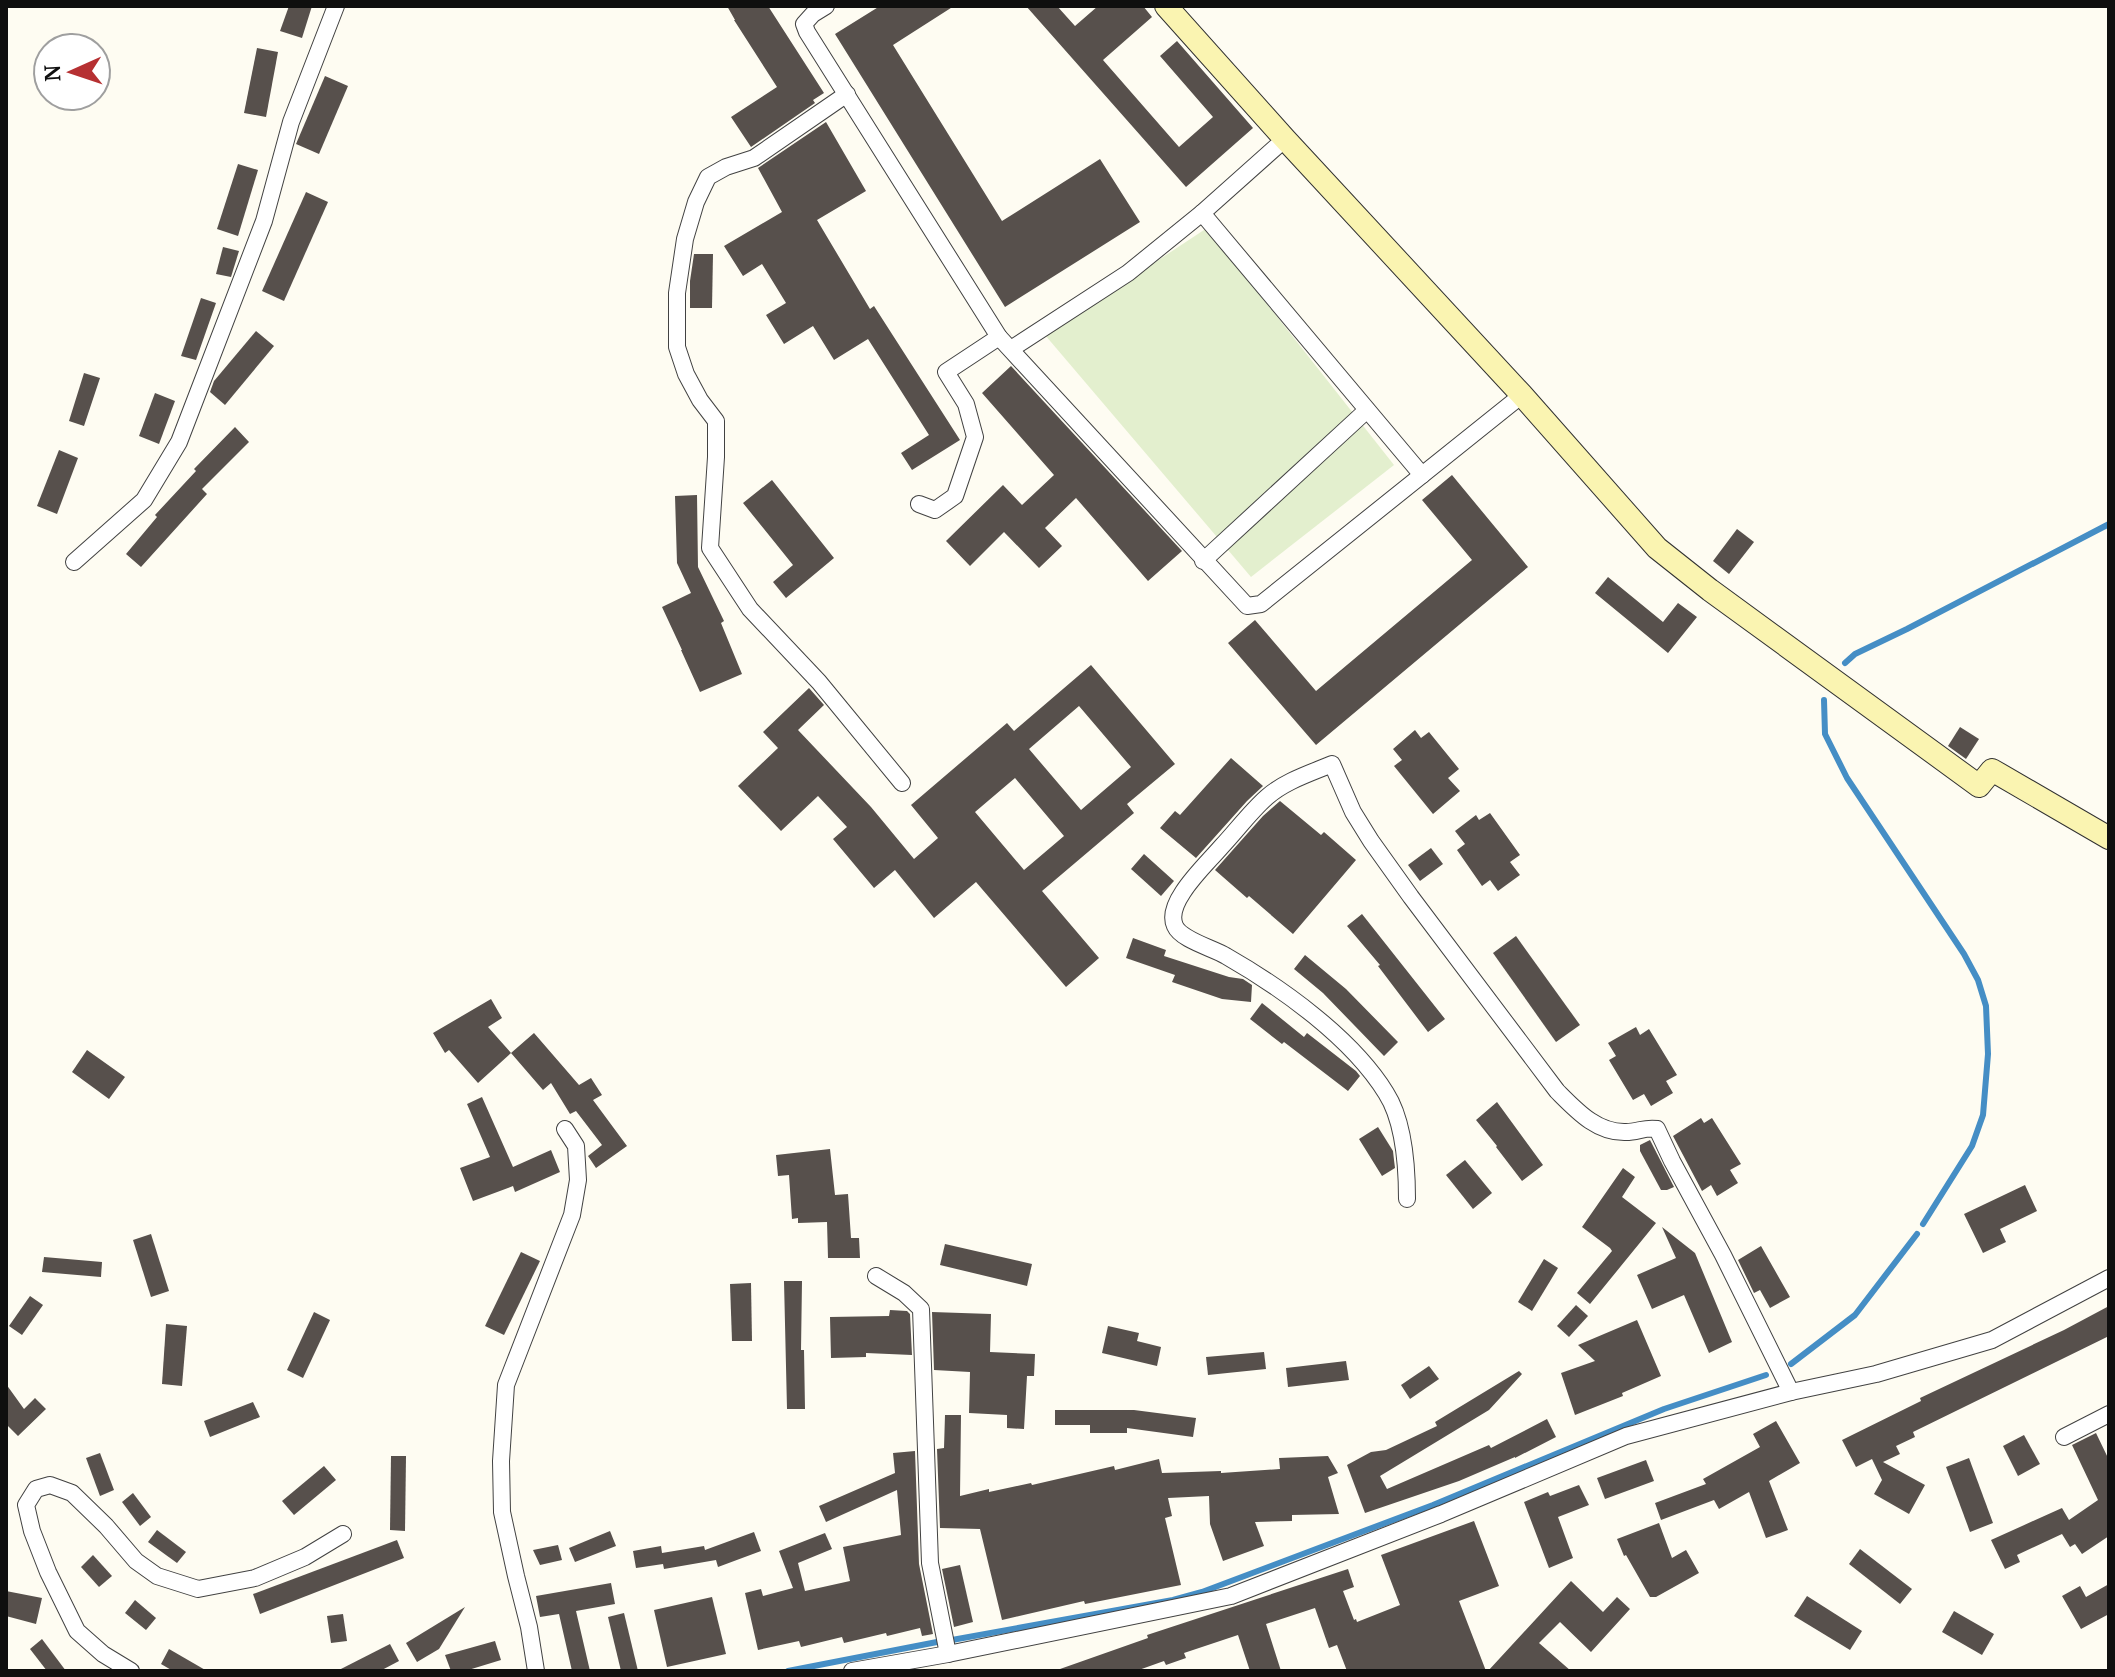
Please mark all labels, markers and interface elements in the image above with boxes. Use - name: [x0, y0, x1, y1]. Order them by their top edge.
- north arrow: [32, 32, 112, 112]
- text: N: [37, 64, 66, 82]

